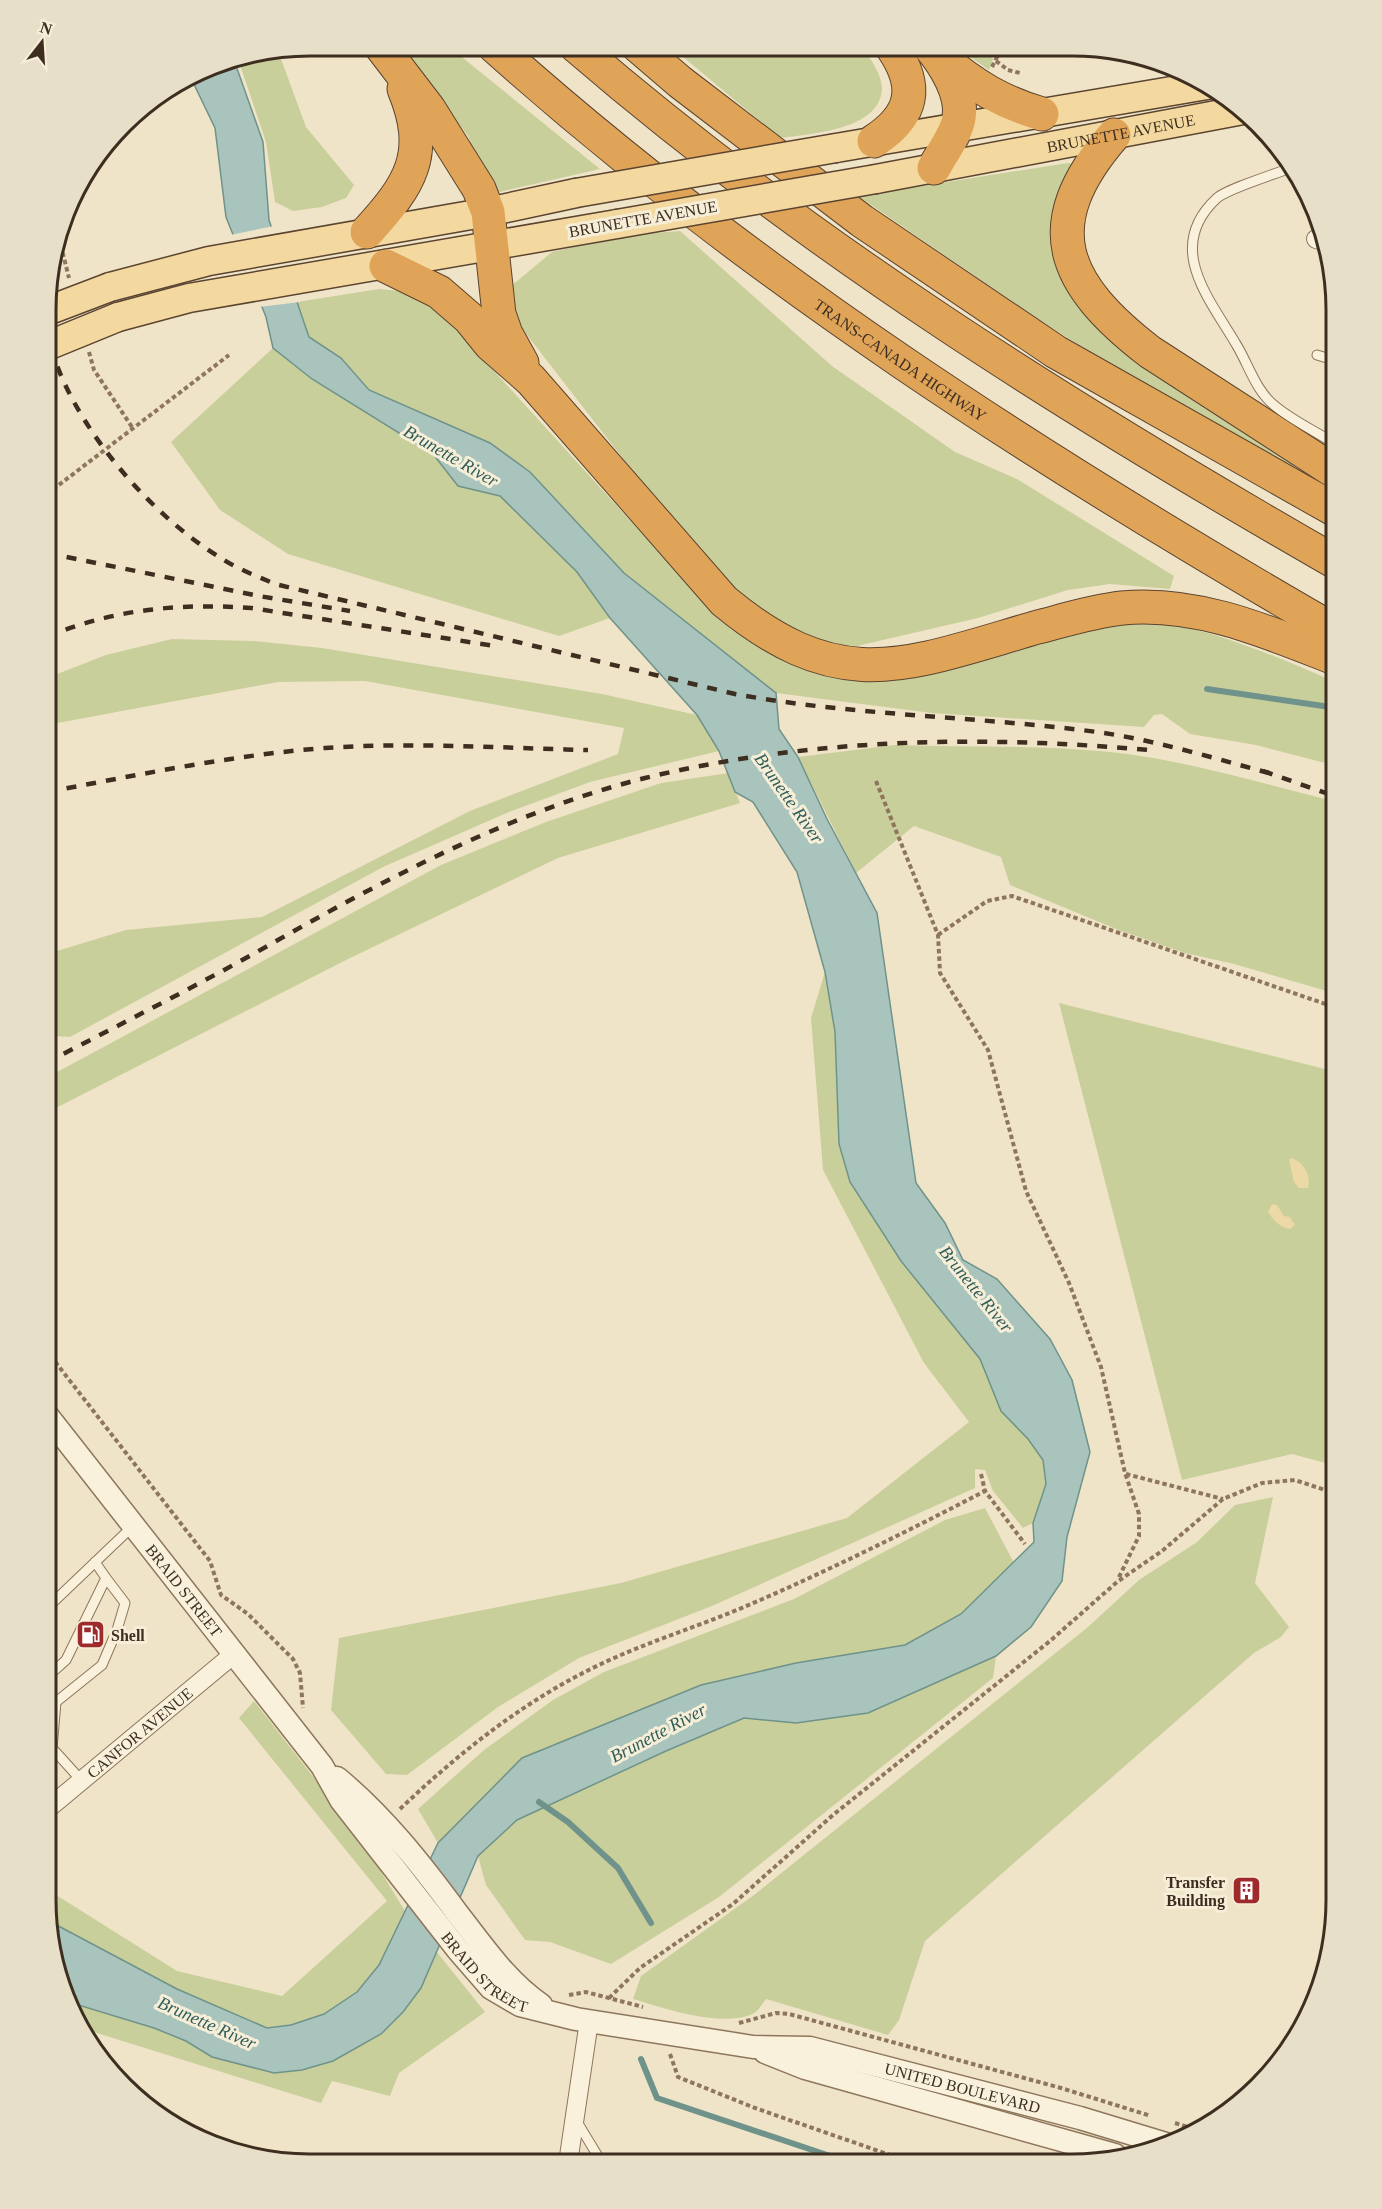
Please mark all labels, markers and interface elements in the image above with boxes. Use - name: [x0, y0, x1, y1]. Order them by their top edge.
- north arrow: [12, 12, 72, 72]
- text: N: [38, 18, 55, 38]
- street label: BRUNETTE AVENUE: [1045, 111, 1196, 155]
- street label: BRUNETTE AVENUE: [567, 198, 719, 240]
- street label: TRANS-CANADA HIGHWAY: [811, 295, 990, 425]
- water label: Brunette River: [400, 421, 503, 492]
- water label: Brunette River: [751, 749, 828, 848]
- water label: Brunette River: [935, 1242, 1018, 1337]
- street label: BRAID STREET: [143, 1541, 226, 1640]
- fuel station icon: Shell: [74, 1619, 106, 1651]
- place label: Shell: [111, 1627, 145, 1644]
- street label: CANFOR AVENUE: [83, 1684, 196, 1781]
- water label: Brunette River: [607, 1699, 710, 1767]
- place label: Transfer Building: [1166, 1874, 1225, 1910]
- building icon: Transfer Building: [1230, 1875, 1262, 1907]
- street label: BRAID STREET: [439, 1928, 530, 2015]
- water label: Brunette River: [155, 1992, 260, 2054]
- street label: UNITED BOULEVARD: [883, 2059, 1042, 2116]

